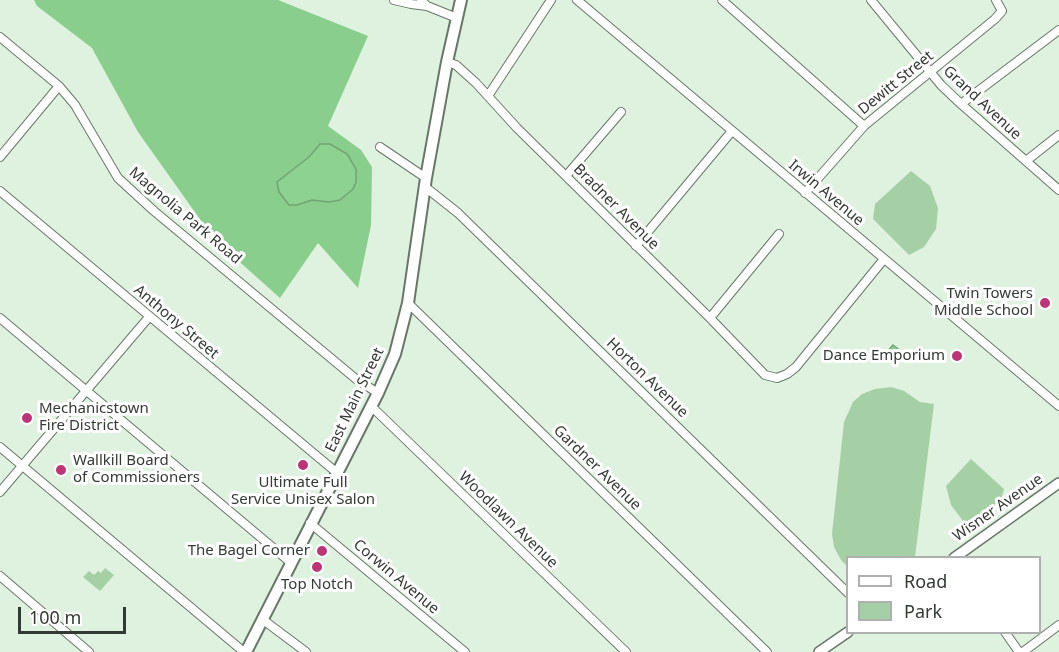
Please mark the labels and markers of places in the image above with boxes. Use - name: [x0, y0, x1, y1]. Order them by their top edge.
- place label: Twin Towers Middle School: [934, 285, 1033, 320]
- marker: Twin Towers Middle School: [1038, 296, 1052, 310]
- place label: Dance Emporium: [823, 347, 945, 365]
- marker: Dance Emporium: [950, 349, 964, 363]
- place label: Mechanicstown Fire District: [39, 400, 149, 435]
- marker: Mechanicstown Fire District: [20, 411, 34, 425]
- place label: Wallkill Board of Commissioners: [73, 452, 200, 487]
- marker: Ultimate Full Service Unisex Salon: [296, 458, 310, 472]
- marker: Wallkill Board of Commissioners: [54, 463, 68, 477]
- place label: Ultimate Full Service Unisex Salon: [231, 474, 375, 509]
- place label: The Bagel Corner: [188, 542, 310, 560]
- marker: The Bagel Corner: [315, 544, 329, 558]
- marker: Top Notch: [310, 560, 324, 574]
- place label: Top Notch: [281, 576, 353, 594]

